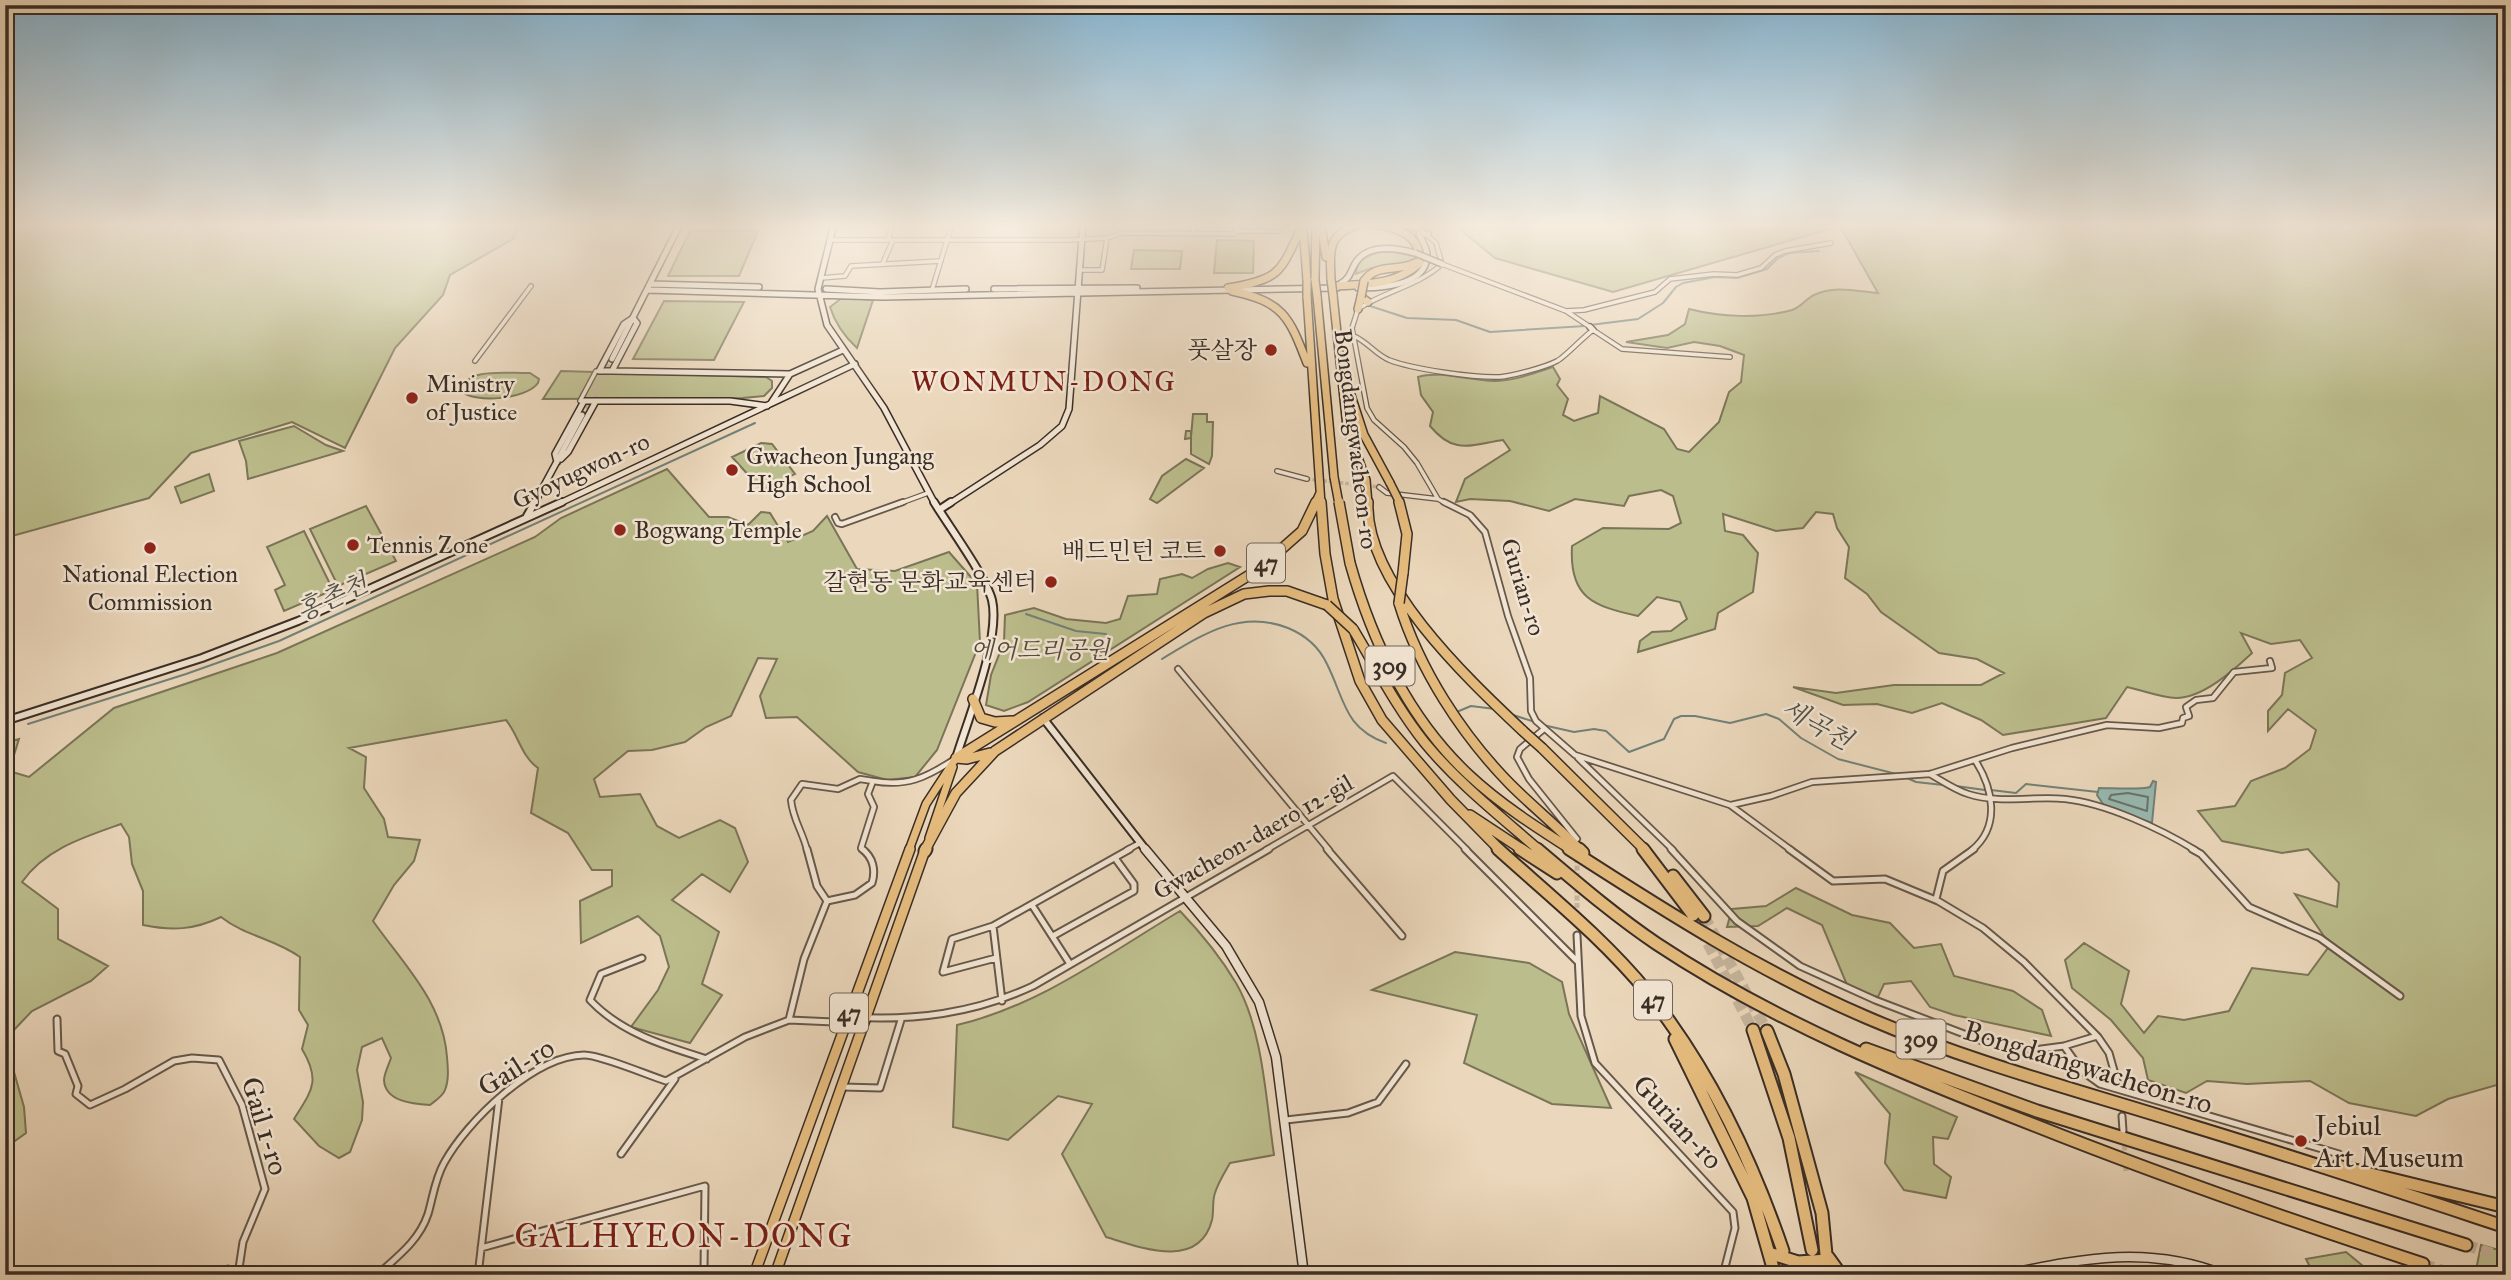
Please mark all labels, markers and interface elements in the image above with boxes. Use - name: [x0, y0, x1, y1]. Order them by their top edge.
- street label: Bongdamgwacheon-ro: [1328, 327, 1384, 551]
- place label: 풋살장: [1187, 335, 1258, 365]
- marker: 풋살장: [1263, 342, 1279, 358]
- district label: WONMUN-DONG: [911, 364, 1177, 399]
- place label: Ministry of Justice: [426, 369, 517, 427]
- marker: Ministry of Justice: [404, 390, 420, 406]
- street label: Gyoyugwon-ro: [508, 426, 654, 516]
- place label: Gwacheon Jungang High School: [746, 441, 934, 499]
- marker: Gwacheon Jungang High School: [724, 462, 740, 478]
- place label: Bogwang Temple: [634, 515, 802, 545]
- marker: Bogwang Temple: [612, 522, 628, 538]
- place label: Tennis Zone: [367, 530, 488, 560]
- street label: Gurian-ro: [1494, 535, 1552, 639]
- place label: 배드민턴 코트: [1062, 536, 1206, 566]
- marker: Tennis Zone: [345, 537, 361, 553]
- marker: National Election Commission: [142, 540, 158, 556]
- marker: 배드민턴 코트: [1212, 543, 1228, 559]
- road number: 47: [1247, 544, 1285, 582]
- place label: National Election Commission: [62, 559, 238, 617]
- water label: 홍촌천: [291, 566, 375, 627]
- place label: 갈현동 문화교육센터: [823, 567, 1037, 597]
- marker: 갈현동 문화교육센터: [1043, 574, 1059, 590]
- park label: 에어드리공원: [970, 635, 1111, 665]
- road number: 309: [1366, 646, 1414, 686]
- water label: 세곡천: [1776, 692, 1859, 757]
- street label: Gwacheon-daero 12-gil: [1148, 767, 1359, 906]
- road number: 47: [1634, 981, 1672, 1020]
- road number: 47: [830, 994, 868, 1032]
- street label: Bongdamgwacheon-ro: [1959, 1012, 2217, 1122]
- road number: 309: [1896, 1020, 1946, 1058]
- street label: Gail-ro: [471, 1030, 561, 1104]
- street label: Gurian-ro: [1625, 1067, 1731, 1177]
- street label: Gail 1-ro: [234, 1073, 296, 1179]
- place label: Jebiul Art Museum: [2312, 1108, 2464, 1175]
- marker: Jebiul Art Museum: [2293, 1133, 2309, 1149]
- district label: GALHYEON-DONG: [514, 1216, 854, 1256]

